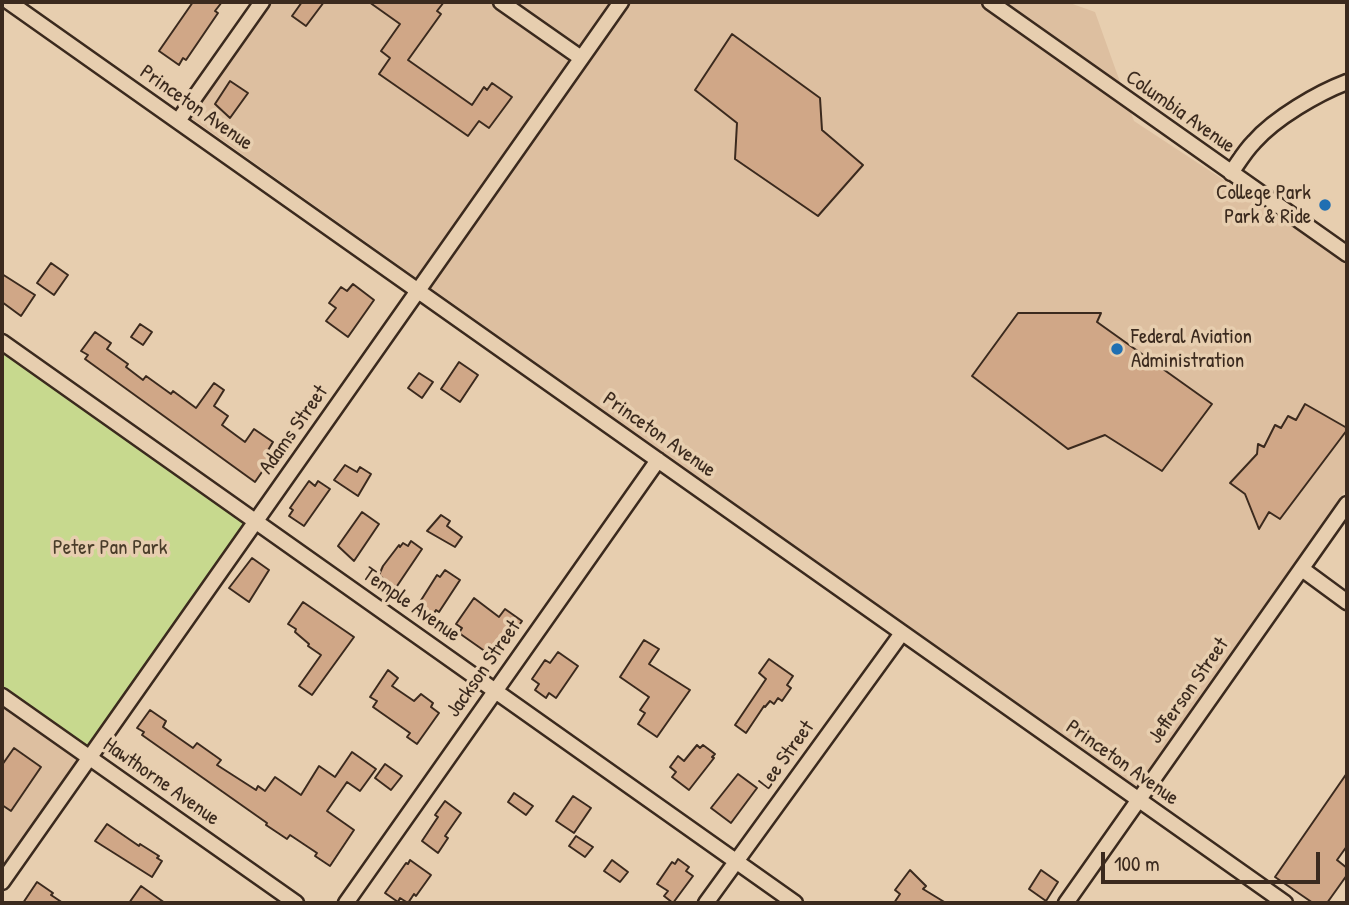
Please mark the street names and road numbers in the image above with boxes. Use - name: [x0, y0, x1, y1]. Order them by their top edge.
- street label: Princeton Avenue: [135, 60, 257, 156]
- street label: Columbia Avenue: [1120, 65, 1240, 159]
- street label: Adams Street: [254, 381, 334, 479]
- street label: Princeton Avenue: [598, 387, 720, 483]
- street label: Temple Avenue: [357, 562, 465, 648]
- street label: Jackson Street: [441, 616, 527, 722]
- street label: Jefferson Street: [1143, 633, 1235, 749]
- street label: Princeton Avenue: [1061, 715, 1183, 811]
- street label: Lee Street: [754, 716, 820, 794]
- street label: Hawthorne Avenue: [98, 733, 224, 831]

